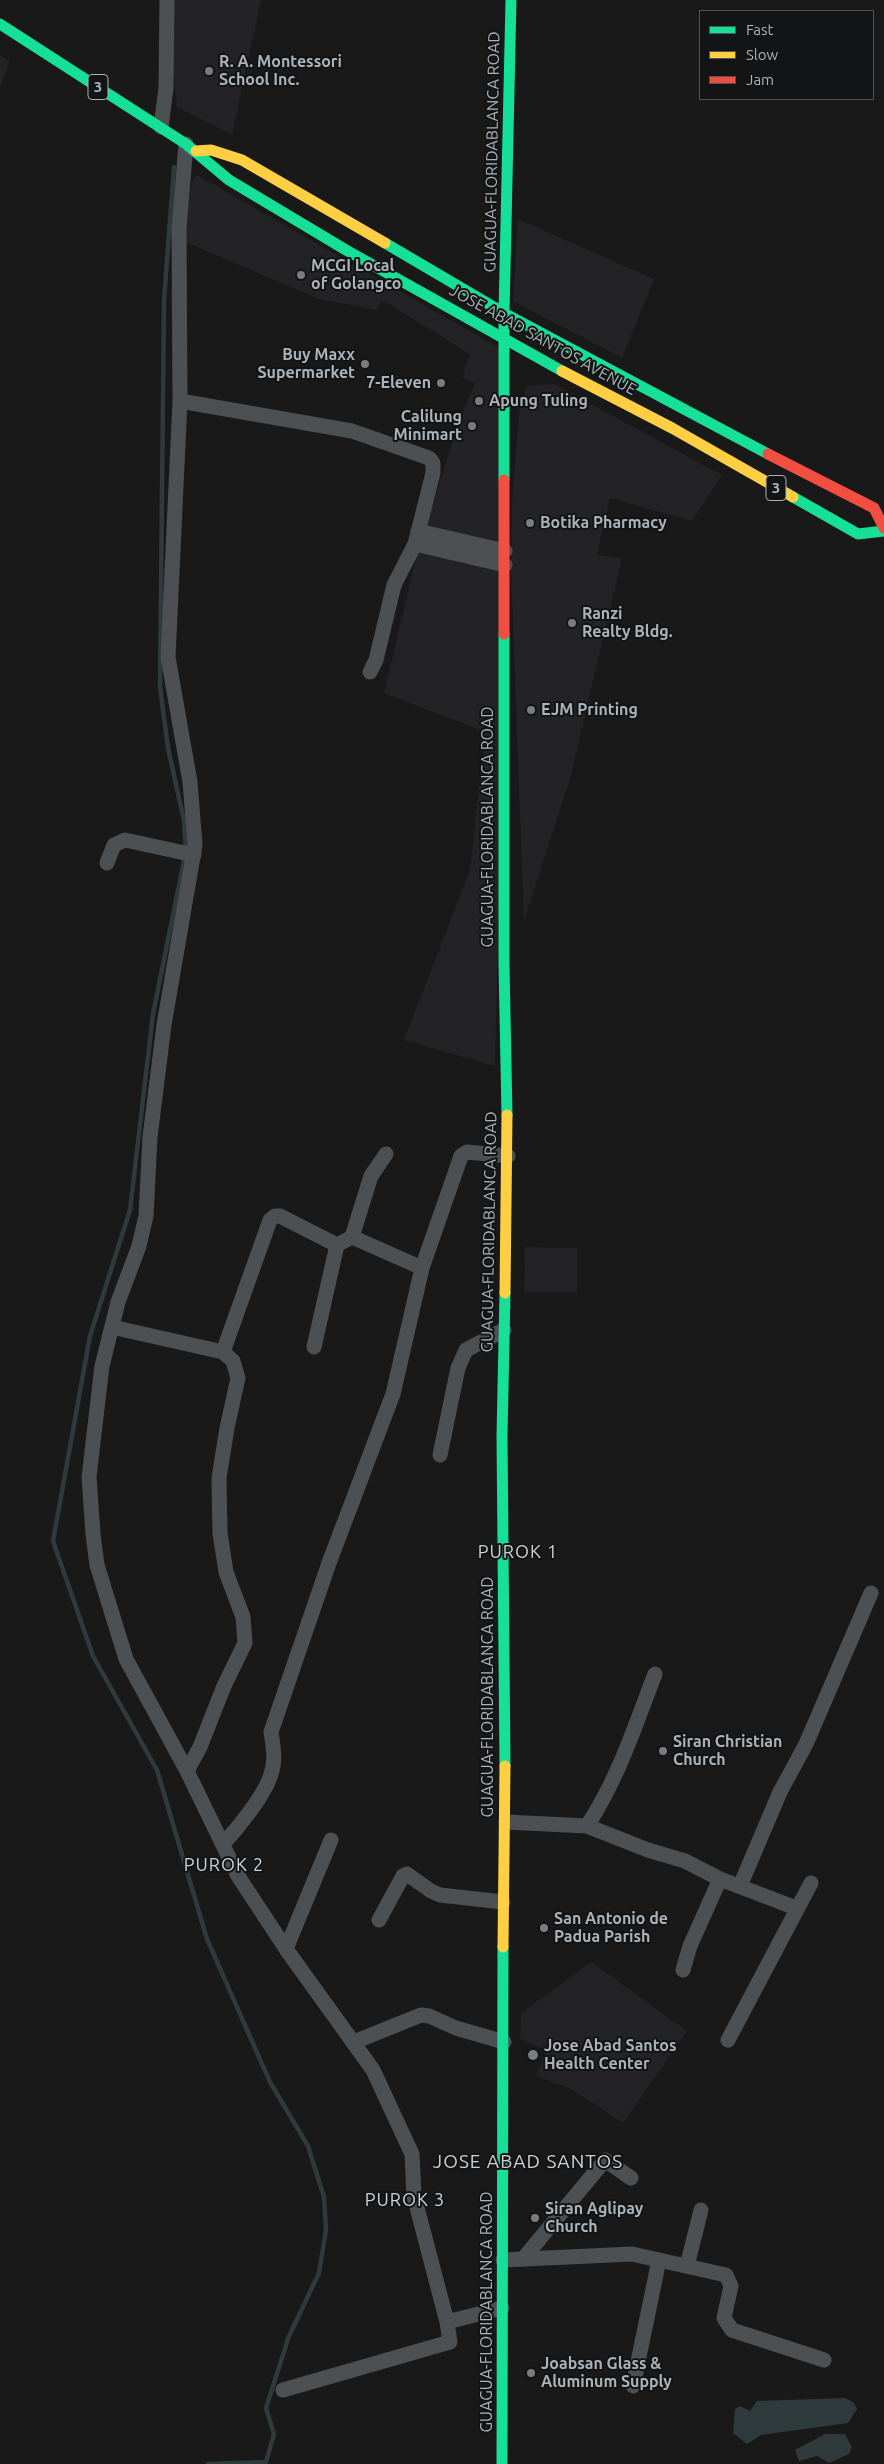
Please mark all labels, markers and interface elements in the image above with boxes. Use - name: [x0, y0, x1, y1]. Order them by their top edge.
- legend: [699, 10, 874, 100]
- text: Fast: [746, 21, 773, 38]
- street label: GUAGUA-FLORIDABLANCA ROAD: [480, 31, 504, 273]
- text: Slow: [746, 46, 778, 63]
- place label: R. A. Montessori School Inc.: [219, 52, 342, 90]
- marker: R. A. Montessori School Inc.: [203, 65, 215, 77]
- text: Jam: [746, 71, 774, 88]
- road number: 3: [88, 74, 108, 100]
- place label: MCGI Local of Golangco: [311, 256, 401, 294]
- marker: MCGI Local of Golangco: [295, 269, 307, 281]
- street label: JOSE ABAD SANTOS AVENUE: [446, 281, 640, 399]
- place label: Buy Maxx Supermarket: [258, 345, 355, 383]
- marker: Buy Maxx Supermarket: [359, 358, 371, 370]
- place label: 7-Eleven: [366, 373, 431, 393]
- marker: 7-Eleven: [435, 377, 447, 389]
- place label: Apung Tuling: [489, 391, 588, 411]
- marker: Apung Tuling: [473, 395, 485, 407]
- place label: Calilung Minimart: [394, 407, 462, 445]
- marker: Calilung Minimart: [466, 420, 478, 432]
- road number: 3: [766, 476, 786, 500]
- place label: Botika Pharmacy: [540, 513, 667, 533]
- marker: Botika Pharmacy: [524, 517, 536, 529]
- place label: Ranzi Realty Bldg.: [582, 604, 673, 642]
- marker: Ranzi Realty Bldg.: [566, 617, 578, 629]
- place label: EJM Printing: [541, 700, 638, 720]
- marker: EJM Printing: [525, 704, 537, 716]
- street label: GUAGUA-FLORIDABLANCA ROAD: [478, 706, 498, 948]
- street label: GUAGUA-FLORIDABLANCA ROAD: [477, 1111, 501, 1353]
- district label: PUROK 1: [477, 1541, 559, 1563]
- street label: GUAGUA-FLORIDABLANCA ROAD: [478, 1576, 498, 1818]
- place label: Siran Christian Church: [673, 1732, 782, 1770]
- marker: Siran Christian Church: [657, 1745, 669, 1757]
- district label: PUROK 2: [183, 1854, 265, 1876]
- place label: San Antonio de Padua Parish: [554, 1909, 668, 1947]
- marker: San Antonio de Padua Parish: [538, 1922, 550, 1934]
- place label: Jose Abad Santos Health Center: [544, 2036, 677, 2074]
- marker: Jose Abad Santos Health Center: [526, 2048, 540, 2062]
- district label: JOSE ABAD SANTOS: [431, 2151, 625, 2173]
- district label: PUROK 3: [364, 2189, 446, 2211]
- street label: GUAGUA-FLORIDABLANCA ROAD: [477, 2191, 497, 2433]
- place label: Siran Aglipay Church: [545, 2199, 643, 2237]
- marker: Siran Aglipay Church: [529, 2212, 541, 2224]
- place label: Joabsan Glass & Aluminum Supply: [541, 2354, 672, 2392]
- marker: Joabsan Glass & Aluminum Supply: [525, 2367, 537, 2379]

